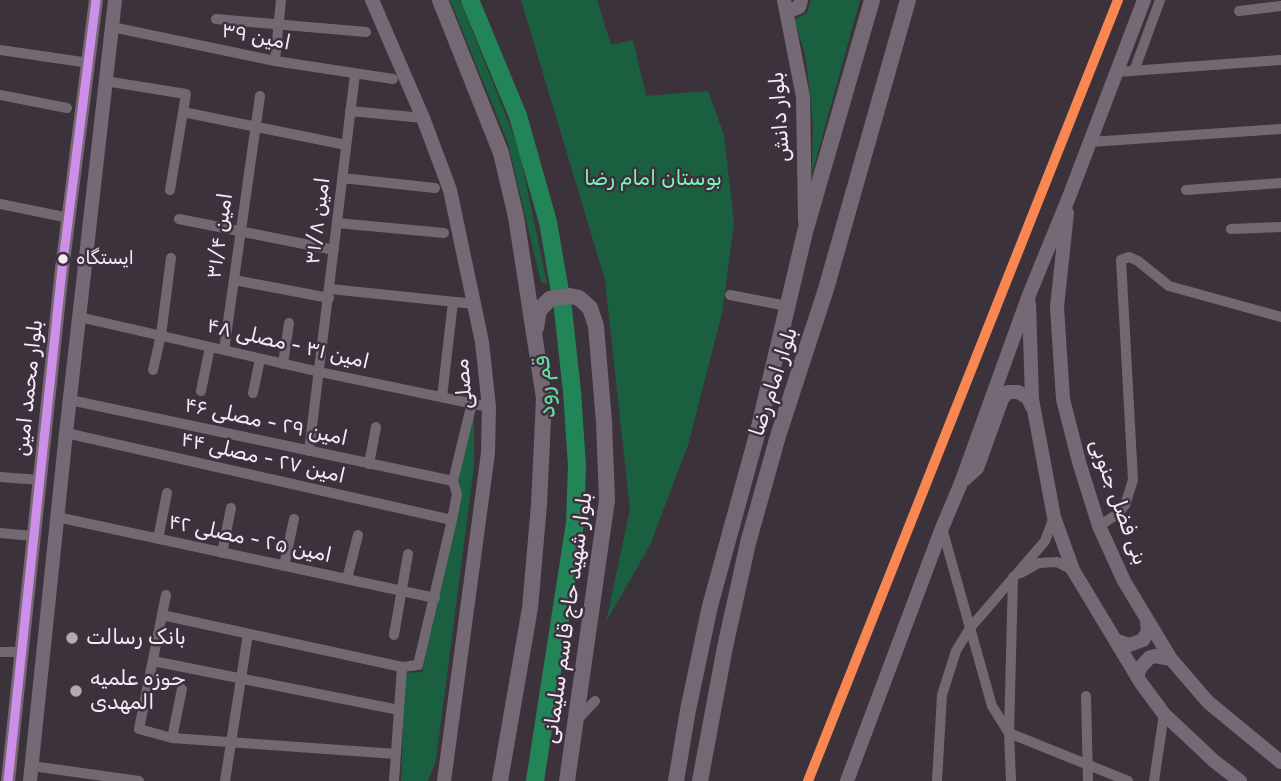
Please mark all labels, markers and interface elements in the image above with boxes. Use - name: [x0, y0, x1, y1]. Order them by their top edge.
- street label: امین ۳۹: [219, 18, 293, 56]
- street label: بلوار دانش: [764, 71, 796, 163]
- park label: بوستان امام رضا: [584, 166, 722, 192]
- street label: امین ۳۱/۸: [300, 176, 336, 266]
- street label: امین ۳۱/۴: [202, 192, 238, 280]
- place label: ایستگاه: [76, 248, 134, 270]
- marker: ایستگاه: [56, 252, 70, 266]
- street label: امین ۳۱ - مصلی ۴۸: [204, 313, 372, 375]
- street label: بلوار محمد امین: [9, 319, 49, 457]
- street label: بلوار امام رضا: [745, 325, 803, 439]
- water label: قم رود: [528, 354, 562, 420]
- street label: مصلی: [449, 358, 479, 410]
- street label: امین ۲۹ - مصلی ۴۶: [182, 392, 350, 452]
- street label: امین ۲۷ - مصلی ۴۴: [178, 427, 348, 489]
- street label: بنی فضل جنوبی: [1084, 436, 1152, 568]
- street label: بلوار شهید حاج قاسم سلیمانی: [538, 491, 598, 745]
- street label: امین ۲۵ - مصلی ۴۲: [166, 509, 334, 569]
- place label: بانک رسالت: [86, 625, 186, 651]
- marker: بانک رسالت: [64, 630, 80, 646]
- place label: حوزه علمیه المهدی: [90, 666, 186, 716]
- marker: حوزه علمیه المهدی: [68, 683, 84, 699]

